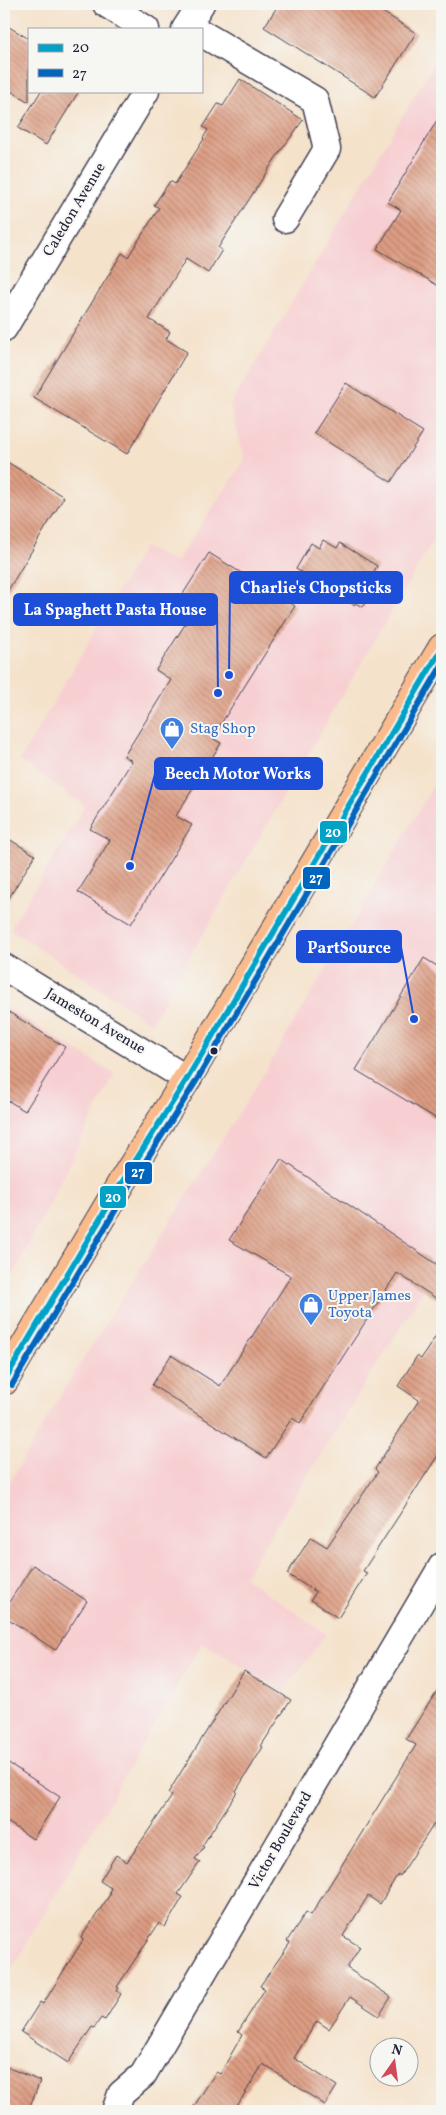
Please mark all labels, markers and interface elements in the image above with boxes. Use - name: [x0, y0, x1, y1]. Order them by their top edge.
- legend: [28, 28, 202, 92]
- text: 20: [72, 38, 89, 59]
- text: 27: [72, 64, 87, 85]
- street label: Caledon Avenue: [39, 159, 111, 261]
- callout: Charlie's Chopsticks: [230, 572, 402, 603]
- text: Charlie's Chopsticks: [240, 578, 392, 600]
- callout: La Spaghett Pasta House: [14, 594, 217, 625]
- text: La Spaghett Pasta House: [24, 600, 206, 622]
- shop icon: Stag Shop: [159, 716, 185, 750]
- place label: Stag Shop: [190, 719, 255, 740]
- callout: Beech Motor Works: [155, 758, 322, 789]
- text: Beech Motor Works: [165, 764, 311, 786]
- line badge: 20: [319, 820, 348, 844]
- text: 20: [325, 824, 341, 843]
- line badge: 27: [302, 866, 331, 890]
- text: 27: [309, 870, 323, 889]
- callout: PartSource: [297, 931, 401, 962]
- text: PartSource: [307, 938, 391, 960]
- street label: Jameston Avenue: [41, 984, 149, 1060]
- unlabelled marker: [209, 1046, 219, 1056]
- line badge: 27: [124, 1161, 153, 1185]
- text: 27: [131, 1164, 145, 1183]
- line badge: 20: [99, 1185, 127, 1209]
- text: 20: [105, 1189, 121, 1208]
- place label: Upper James Toyota: [328, 1286, 411, 1324]
- shop icon: Upper James Toyota: [298, 1292, 324, 1326]
- street label: Victor Boulevard: [244, 1788, 318, 1894]
- north arrow: [368, 2038, 418, 2088]
- text: N: [390, 2040, 404, 2061]

